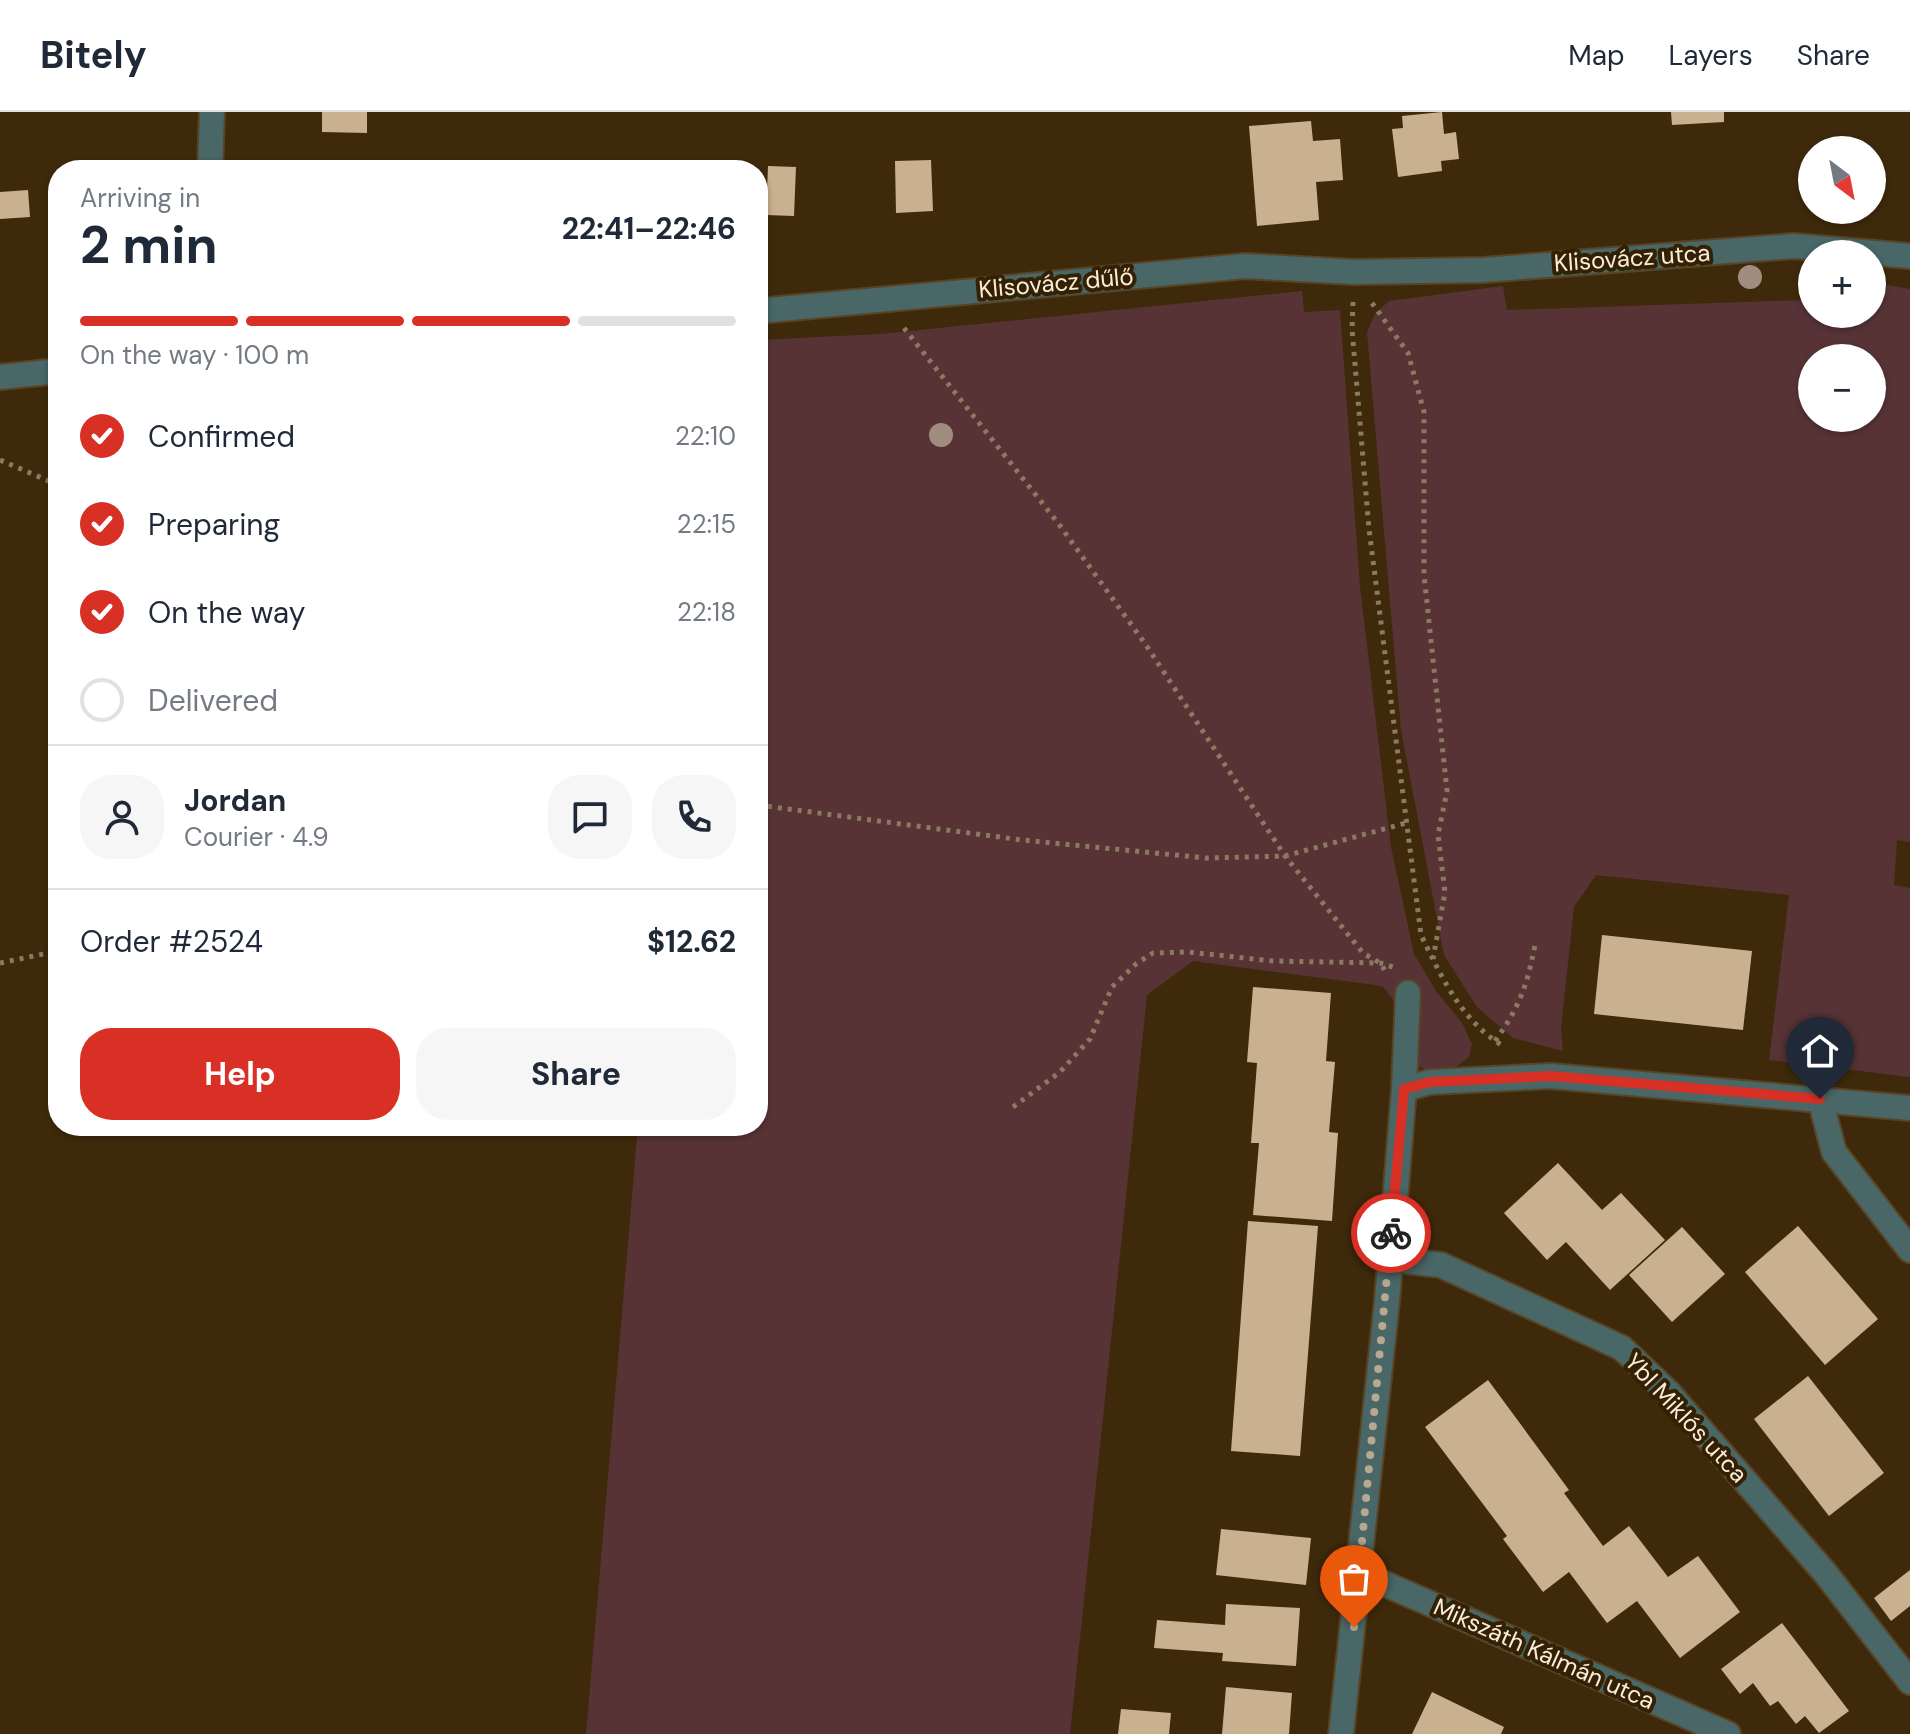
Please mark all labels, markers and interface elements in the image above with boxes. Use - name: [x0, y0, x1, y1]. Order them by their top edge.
- text: Bitely: [40, 30, 147, 80]
- text: Map: [1568, 37, 1625, 74]
- text: Layers: [1669, 37, 1753, 74]
- text: Share: [1797, 37, 1870, 74]
- north arrow: [1798, 136, 1886, 224]
- map controls: [1798, 136, 1886, 432]
- text: Arriving in: [80, 181, 200, 215]
- text: 22:41–22:46: [562, 209, 736, 248]
- text: 2 min: [80, 211, 218, 279]
- street label: Klisovácz utca: [1553, 237, 1711, 278]
- button: +: [1798, 240, 1886, 328]
- street label: Klisovácz dűlő: [977, 260, 1135, 305]
- text: On the way · 100 m: [80, 338, 309, 372]
- button: −: [1798, 344, 1886, 432]
- icon: check: [80, 414, 124, 458]
- text: Confirmed: [148, 417, 295, 456]
- text: 22:10: [675, 419, 736, 453]
- icon: check: [80, 502, 124, 546]
- text: Preparing: [148, 505, 280, 544]
- text: 22:15: [677, 507, 736, 541]
- icon: check: [80, 590, 124, 634]
- text: On the way: [148, 593, 305, 632]
- text: 22:18: [677, 595, 736, 629]
- text: Delivered: [148, 681, 278, 720]
- button: person: [80, 775, 164, 859]
- button: chat: [548, 775, 632, 859]
- button: phone: [652, 775, 736, 859]
- text: Jordan: [184, 781, 286, 820]
- text: Courier · 4.9: [184, 820, 329, 854]
- text: Order #2524: [80, 922, 263, 961]
- text: $12.62: [647, 922, 736, 961]
- pin: [1786, 1017, 1854, 1099]
- button: Help: [80, 1028, 400, 1120]
- button: Share: [416, 1028, 736, 1120]
- icon: home: [1798, 1029, 1842, 1073]
- courier: [1351, 1193, 1431, 1273]
- icon: bike: [1369, 1211, 1413, 1255]
- street label: Ybl Miklós utca: [1618, 1346, 1754, 1489]
- pin: [1320, 1545, 1388, 1627]
- icon: bag: [1332, 1557, 1376, 1601]
- street label: Mikszáth Kálmán utca: [1429, 1591, 1660, 1716]

